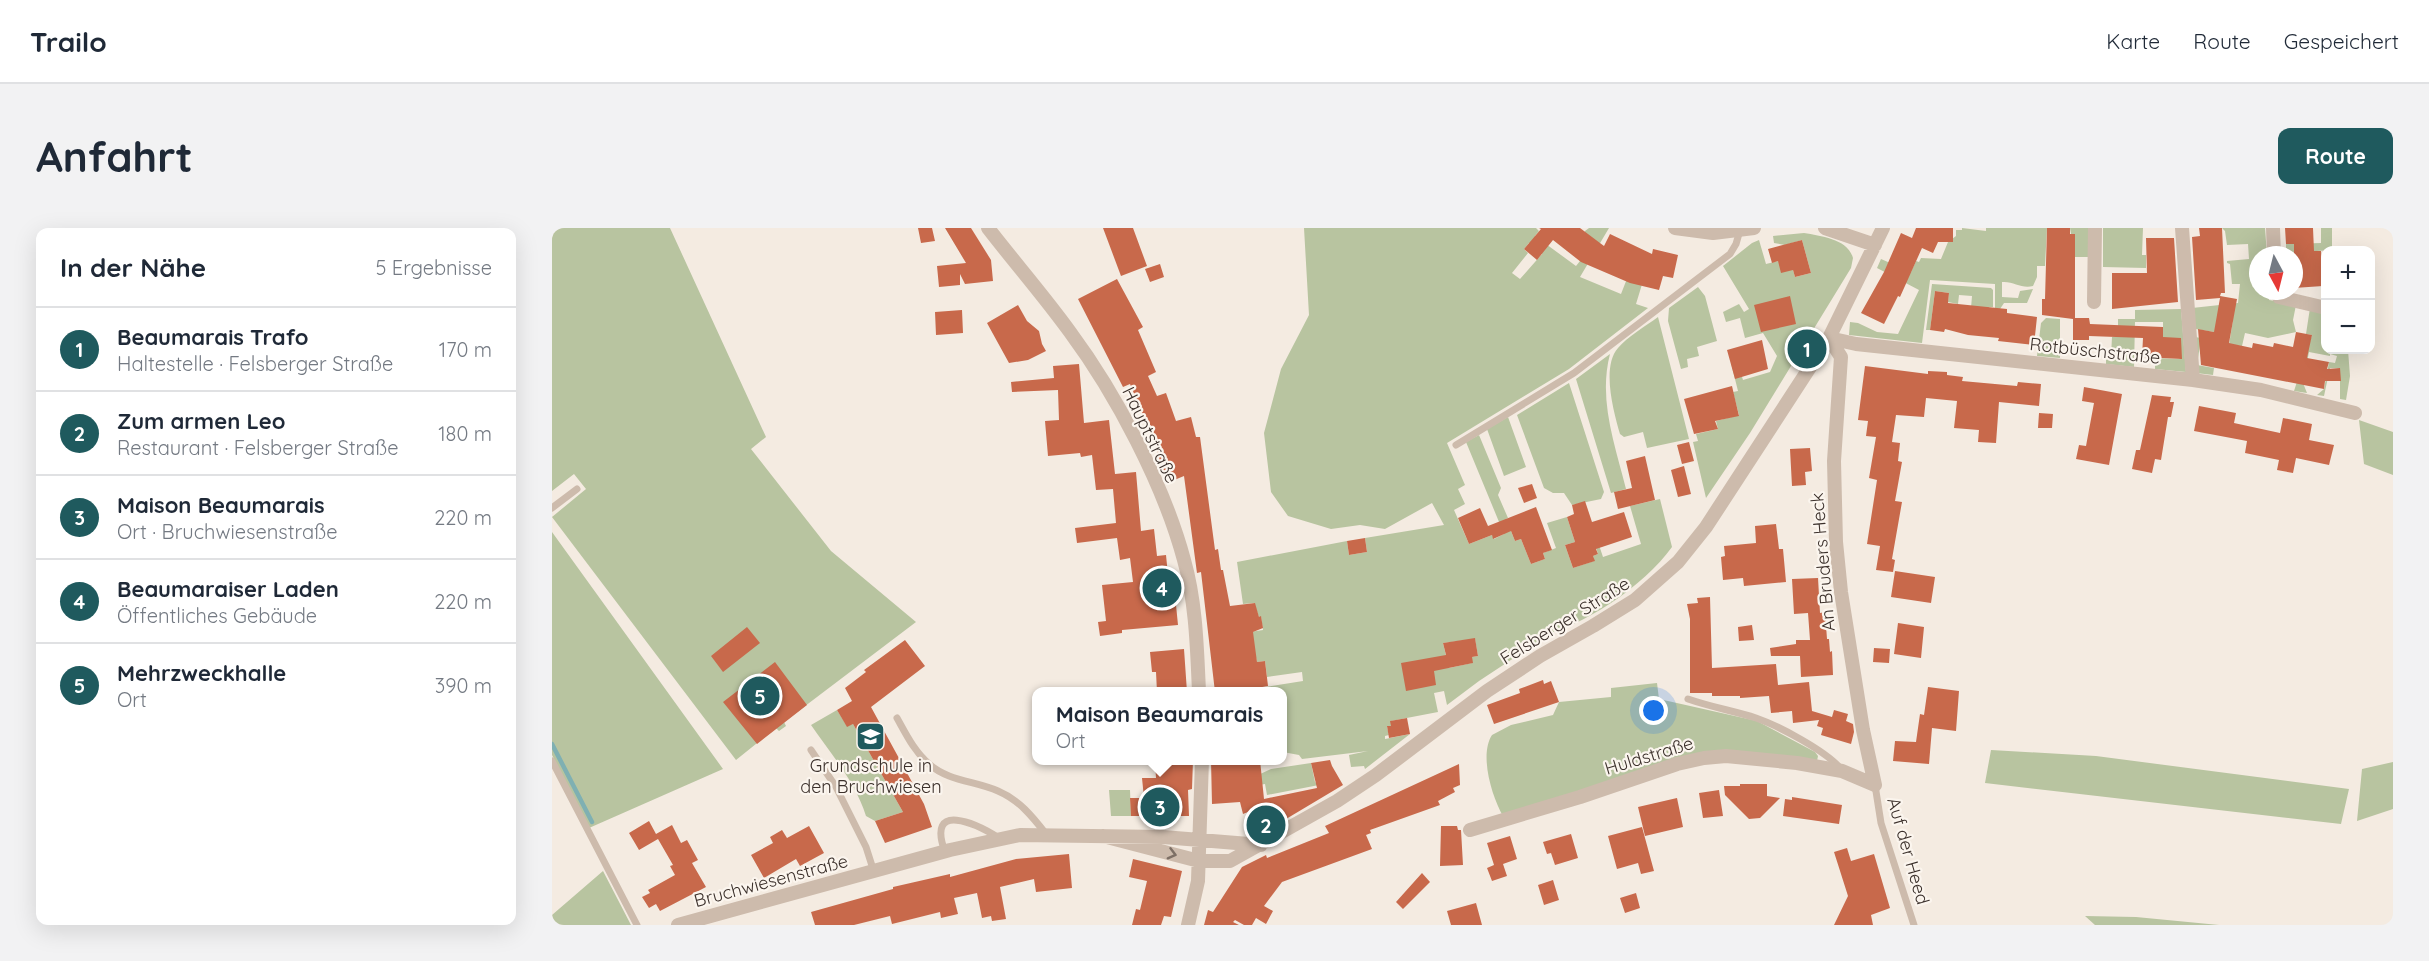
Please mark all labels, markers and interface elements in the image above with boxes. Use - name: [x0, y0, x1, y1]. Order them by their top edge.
- text: Trailo: [30, 24, 107, 59]
- text: Karte: [2106, 28, 2160, 54]
- text: Route: [2193, 28, 2251, 54]
- text: Gespeichert: [2284, 28, 2399, 54]
- button: Route: [2278, 128, 2393, 184]
- text: Anfahrt: [36, 130, 193, 183]
- north arrow: [2249, 246, 2303, 300]
- map controls: [2321, 246, 2375, 354]
- button: +: [2321, 246, 2375, 300]
- text: In der Nähe: [60, 251, 206, 284]
- text: 5 Ergebnisse: [375, 255, 492, 280]
- button: −: [2321, 300, 2375, 354]
- text: Beaumarais Trafo: [117, 323, 308, 351]
- pin: 1: [1788, 326, 1826, 372]
- street label: Rotbüschstraße: [2029, 332, 2162, 369]
- text: 1: [76, 337, 83, 362]
- text: 170 m: [439, 337, 492, 362]
- text: Haltestelle · Felsberger Straße: [117, 351, 393, 376]
- street label: Hauptstraße: [1117, 383, 1184, 487]
- text: Zum armen Leo: [117, 407, 285, 435]
- text: 2: [74, 421, 85, 446]
- text: 180 m: [438, 421, 492, 446]
- text: Restaurant · Felsberger Straße: [117, 435, 398, 460]
- text: Maison Beaumarais: [117, 491, 325, 519]
- street label: An Bruders Heck: [1805, 492, 1840, 632]
- text: 3: [74, 505, 85, 530]
- text: 220 m: [434, 505, 492, 530]
- text: Ort · Bruchwiesenstraße: [117, 519, 337, 544]
- pin: 4: [1142, 566, 1182, 610]
- street label: Felsberger Straße: [1496, 572, 1634, 670]
- text: Beaumaraiser Laden: [117, 575, 339, 603]
- text: 4: [74, 589, 85, 614]
- text: 220 m: [434, 589, 492, 614]
- text: Öffentliches Gebäude: [117, 603, 317, 628]
- text: Mehrzweckhalle: [117, 659, 286, 687]
- text: 5: [74, 673, 85, 698]
- text: 390 m: [435, 673, 492, 698]
- pin: 5: [740, 674, 780, 718]
- text: Ort: [117, 687, 147, 712]
- popup: [1032, 687, 1287, 765]
- your location: [1639, 696, 1668, 725]
- text: Maison Beaumarais: [1056, 700, 1263, 728]
- school or university icon: Grundschule in den Bruchwiesen: [855, 721, 887, 753]
- text: Ort: [1056, 728, 1086, 753]
- street label: Huldstraße: [1602, 731, 1696, 780]
- place label: Grundschule in den Bruchwiesen: [800, 754, 942, 798]
- pin: 3: [1140, 784, 1180, 830]
- street label: Auf der Heed: [1882, 795, 1935, 907]
- pin: 2: [1246, 802, 1286, 848]
- one-way arrow: [1166, 846, 1176, 859]
- street label: Bruchwiesenstraße: [691, 849, 850, 912]

